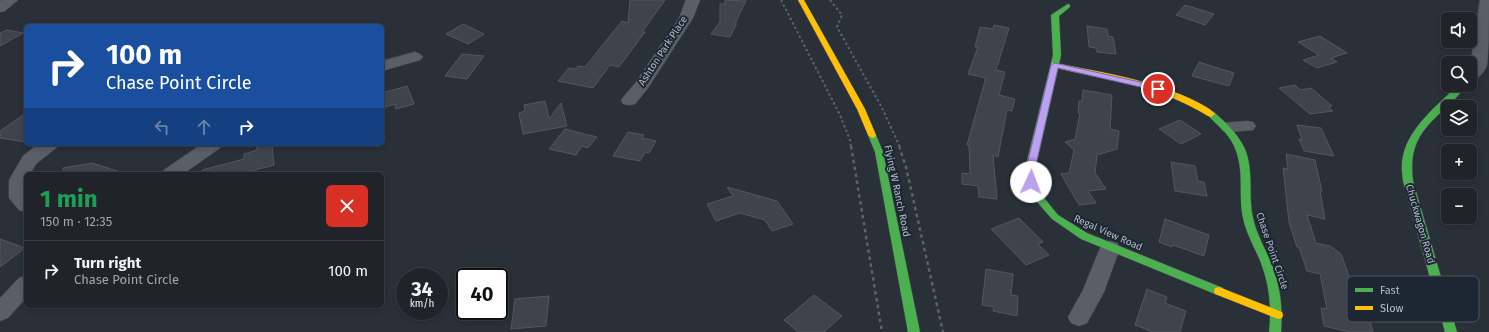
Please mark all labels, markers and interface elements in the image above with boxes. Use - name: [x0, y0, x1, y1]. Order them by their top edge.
- map controls: [1441, 12, 1477, 224]
- button: sound: [1441, 12, 1477, 48]
- street label: Ashton Park Place: [636, 14, 690, 88]
- text: 100 m: [106, 38, 182, 71]
- icon: right: [40, 40, 92, 92]
- button: search: [1441, 56, 1477, 92]
- text: Chase Point Circle: [106, 72, 252, 94]
- pin: [1141, 72, 1175, 106]
- icon: arrive: [1147, 78, 1169, 100]
- button: layers: [1441, 100, 1477, 136]
- icon: left: [151, 116, 173, 138]
- icon: ahead: [193, 116, 215, 138]
- icon: right: [235, 116, 257, 138]
- street label: Flying W Ranch Road: [881, 144, 913, 238]
- button: +: [1441, 144, 1477, 180]
- position arrow: [1010, 161, 1052, 203]
- street label: Chuckwagon Road: [1403, 183, 1437, 265]
- text: 1 min: [40, 185, 98, 213]
- button: close: [326, 185, 368, 227]
- button: −: [1441, 188, 1477, 224]
- street label: Chase Point Circle: [1253, 211, 1291, 291]
- street label: Regal View Road: [1072, 212, 1144, 254]
- text: 150 m · 12:35: [40, 214, 112, 229]
- text: Turn right: [74, 254, 141, 272]
- icon: right: [40, 260, 62, 282]
- text: 100 m: [328, 262, 368, 280]
- speed limit sign: 40: [456, 268, 508, 320]
- text: Chase Point Circle: [74, 272, 179, 287]
- legend: [1347, 276, 1479, 322]
- text: 34: [411, 277, 433, 301]
- text: Fast: [1380, 284, 1400, 297]
- text: km/h: [410, 298, 434, 310]
- text: Slow: [1380, 302, 1404, 315]

